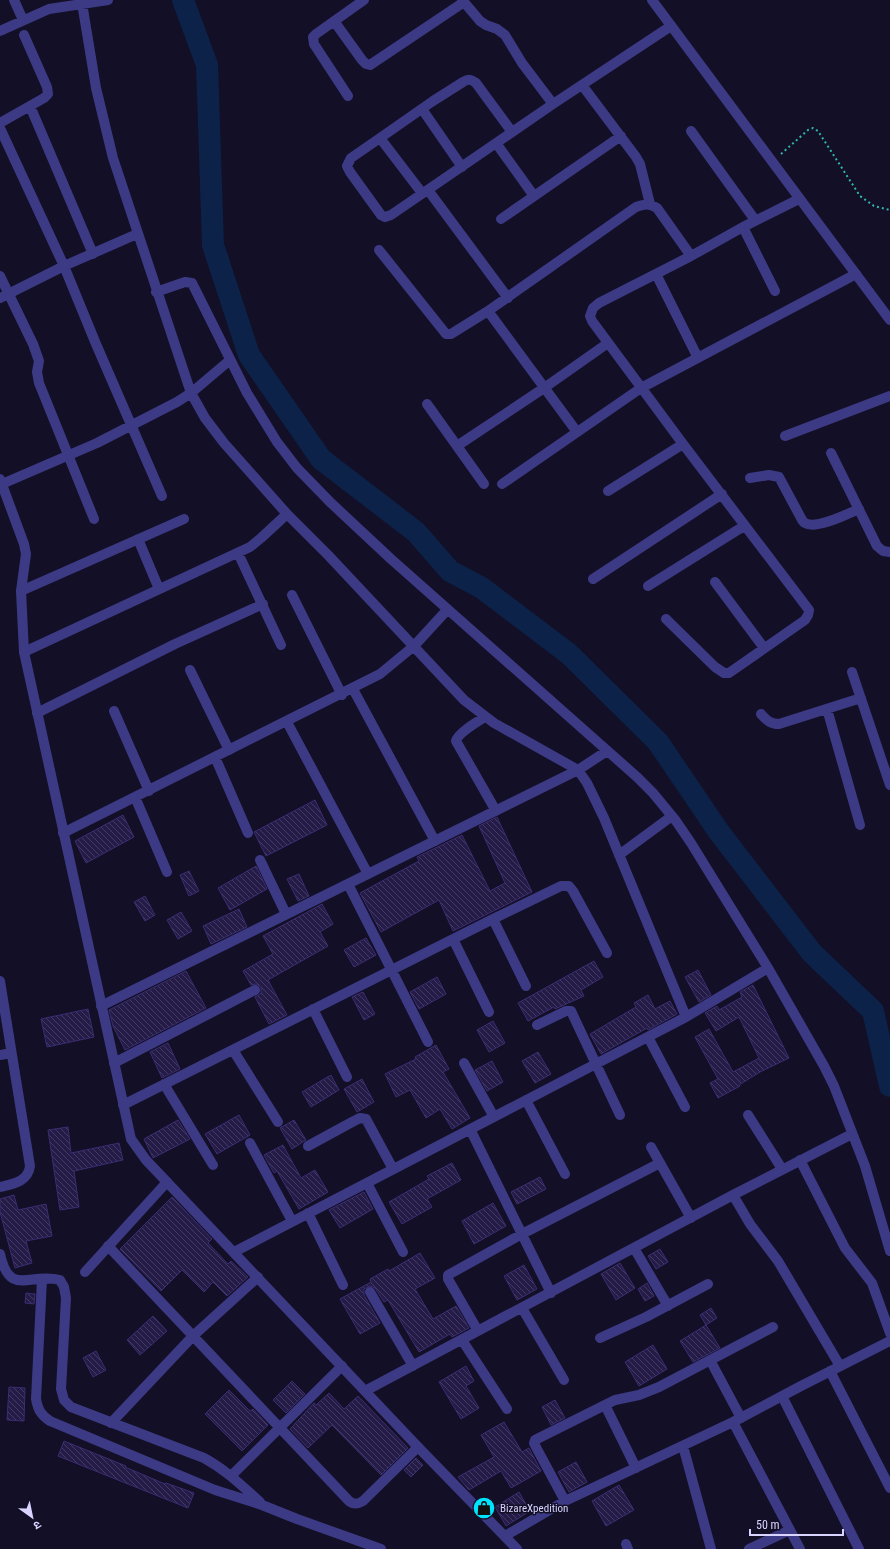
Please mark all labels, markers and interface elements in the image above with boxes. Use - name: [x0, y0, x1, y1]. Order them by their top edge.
- shop icon: BizareXpedition: [471, 1495, 497, 1521]
- north arrow: [12, 1497, 52, 1537]
- place label: BizareXpedition: [500, 1502, 568, 1515]
- scale bar: [750, 1511, 843, 1537]
- text: उ: [30, 1518, 43, 1532]
- text: 50 m: [756, 1518, 780, 1532]

